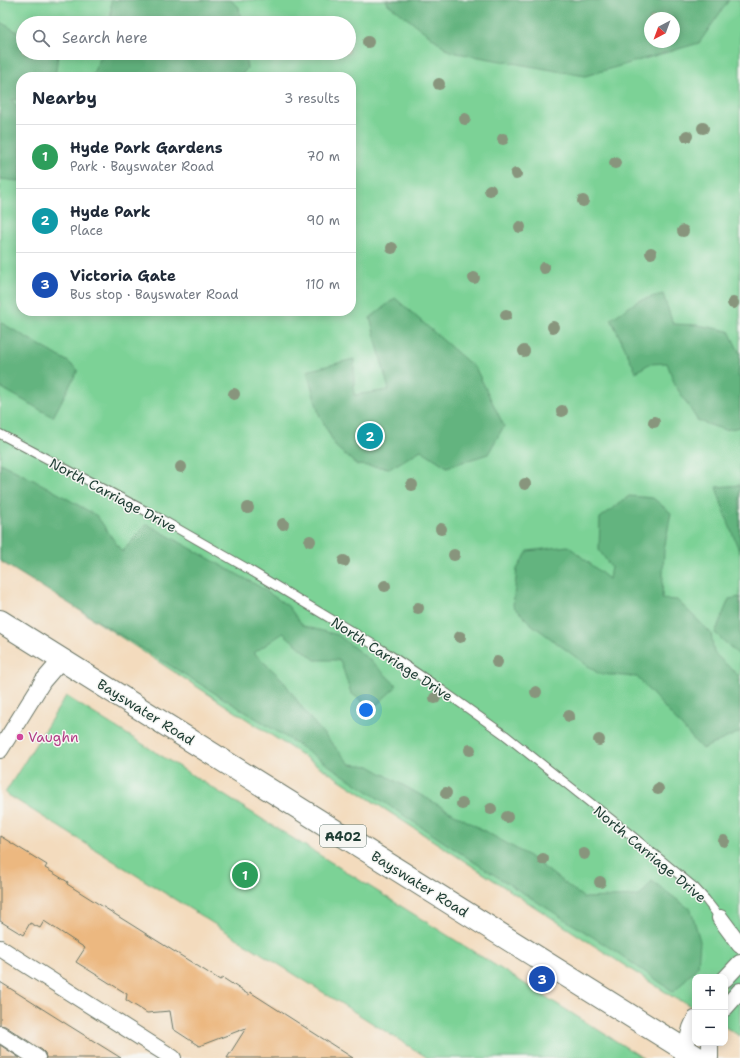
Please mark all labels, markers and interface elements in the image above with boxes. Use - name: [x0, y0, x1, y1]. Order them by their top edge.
- north arrow: [644, 12, 680, 48]
- search box: [16, 16, 356, 60]
- icon: search: [30, 27, 52, 49]
- text: Search here: [62, 28, 148, 48]
- text: Nearby: [32, 87, 97, 109]
- text: 3 results: [284, 90, 340, 107]
- text: Hyde Park Gardens: [70, 138, 223, 158]
- text: 1: [42, 148, 48, 165]
- text: 70 m: [306, 148, 340, 165]
- text: Park · Bayswater Road: [70, 158, 214, 175]
- text: Hyde Park: [70, 202, 151, 222]
- text: 2: [40, 212, 50, 229]
- text: 90 m: [306, 212, 340, 229]
- text: Place: [70, 222, 103, 239]
- text: Victoria Gate: [70, 266, 176, 286]
- text: 3: [40, 276, 50, 293]
- text: 110 m: [305, 276, 340, 293]
- text: Bus stop · Bayswater Road: [70, 286, 239, 303]
- pin: 2: [357, 421, 383, 451]
- street label: North Carriage Drive: [46, 454, 180, 536]
- street label: North Carriage Drive: [328, 613, 456, 705]
- street label: Bayswater Road: [94, 675, 198, 749]
- your location: [356, 700, 376, 720]
- place label: Vaughn: [28, 728, 79, 746]
- marker: Vaughn: [15, 732, 25, 742]
- street label: North Carriage Drive: [590, 802, 710, 906]
- road number: A402: [320, 825, 366, 847]
- street label: Bayswater Road: [368, 847, 472, 921]
- pin: 1: [232, 860, 258, 890]
- pin: 3: [529, 964, 555, 994]
- map controls: [692, 974, 728, 1046]
- button: +: [692, 974, 728, 1010]
- button: −: [692, 1010, 728, 1046]

